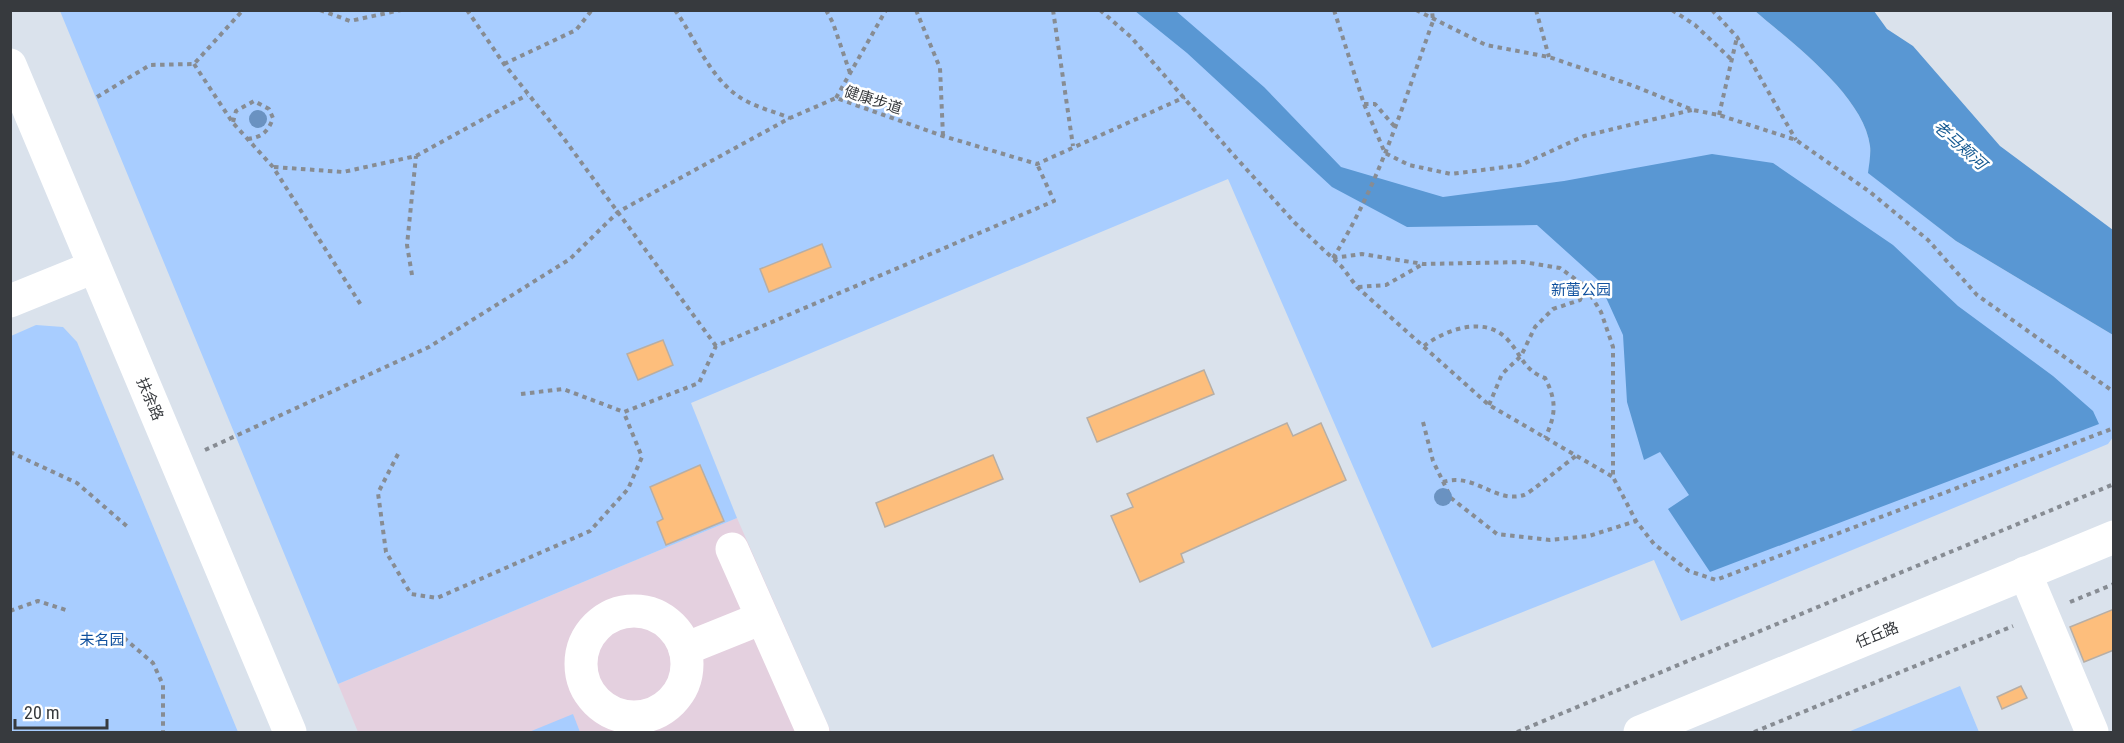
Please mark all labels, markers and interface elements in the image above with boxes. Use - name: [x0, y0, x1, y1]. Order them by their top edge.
- street label: 健康步道: [842, 82, 904, 118]
- water label: 老马颊河: [1930, 117, 1992, 175]
- park label: 新蕾公园: [1551, 281, 1611, 299]
- street label: 扶余路: [133, 375, 167, 423]
- street label: 任丘路: [1853, 618, 1901, 652]
- park label: 未名园: [79, 631, 125, 649]
- scale bar: [15, 692, 106, 730]
- text: 20 m: [24, 702, 59, 723]

